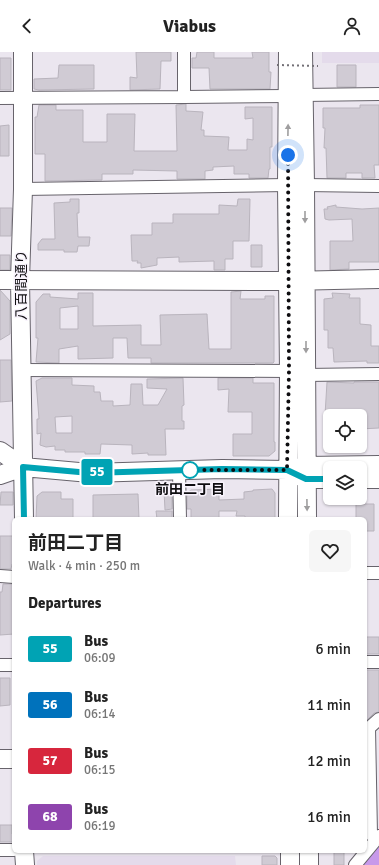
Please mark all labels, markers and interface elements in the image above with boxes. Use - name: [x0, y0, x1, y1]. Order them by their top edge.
- icon: back: [16, 15, 38, 37]
- text: Viabus: [163, 15, 216, 37]
- icon: person: [341, 15, 363, 37]
- one-way arrow: [285, 123, 291, 136]
- your location: [278, 145, 298, 165]
- one-way arrow: [302, 211, 308, 224]
- street label: 八百間通り: [13, 250, 30, 320]
- one-way arrow: [303, 341, 309, 354]
- map controls: [323, 409, 367, 505]
- button: locate: [323, 409, 367, 453]
- line badge: 55: [79, 459, 115, 485]
- marker: 前田二丁目: [181, 461, 199, 479]
- button: layers: [323, 461, 367, 505]
- text: 55: [89, 463, 105, 480]
- place label: 前田二丁目: [155, 481, 225, 498]
- one-way arrow: [304, 499, 310, 512]
- button: heart: [309, 530, 351, 572]
- text: 前田二丁目: [28, 531, 123, 555]
- text: Walk · 4 min · 250 m: [28, 558, 140, 574]
- text: Departures: [28, 594, 101, 612]
- text: Bus: [84, 632, 108, 650]
- text: 55: [42, 640, 58, 657]
- text: 6 min: [315, 640, 351, 658]
- text: 06:09: [84, 650, 116, 666]
- text: Bus: [84, 688, 108, 706]
- text: 56: [42, 696, 58, 713]
- text: 11 min: [307, 696, 351, 714]
- text: 06:14: [84, 706, 116, 722]
- text: Bus: [84, 744, 108, 762]
- text: 57: [42, 752, 58, 769]
- text: 12 min: [307, 752, 351, 770]
- text: 06:15: [84, 762, 116, 778]
- text: Bus: [84, 800, 108, 818]
- text: 68: [42, 808, 58, 825]
- text: 16 min: [307, 808, 351, 826]
- text: 06:19: [84, 818, 116, 834]

